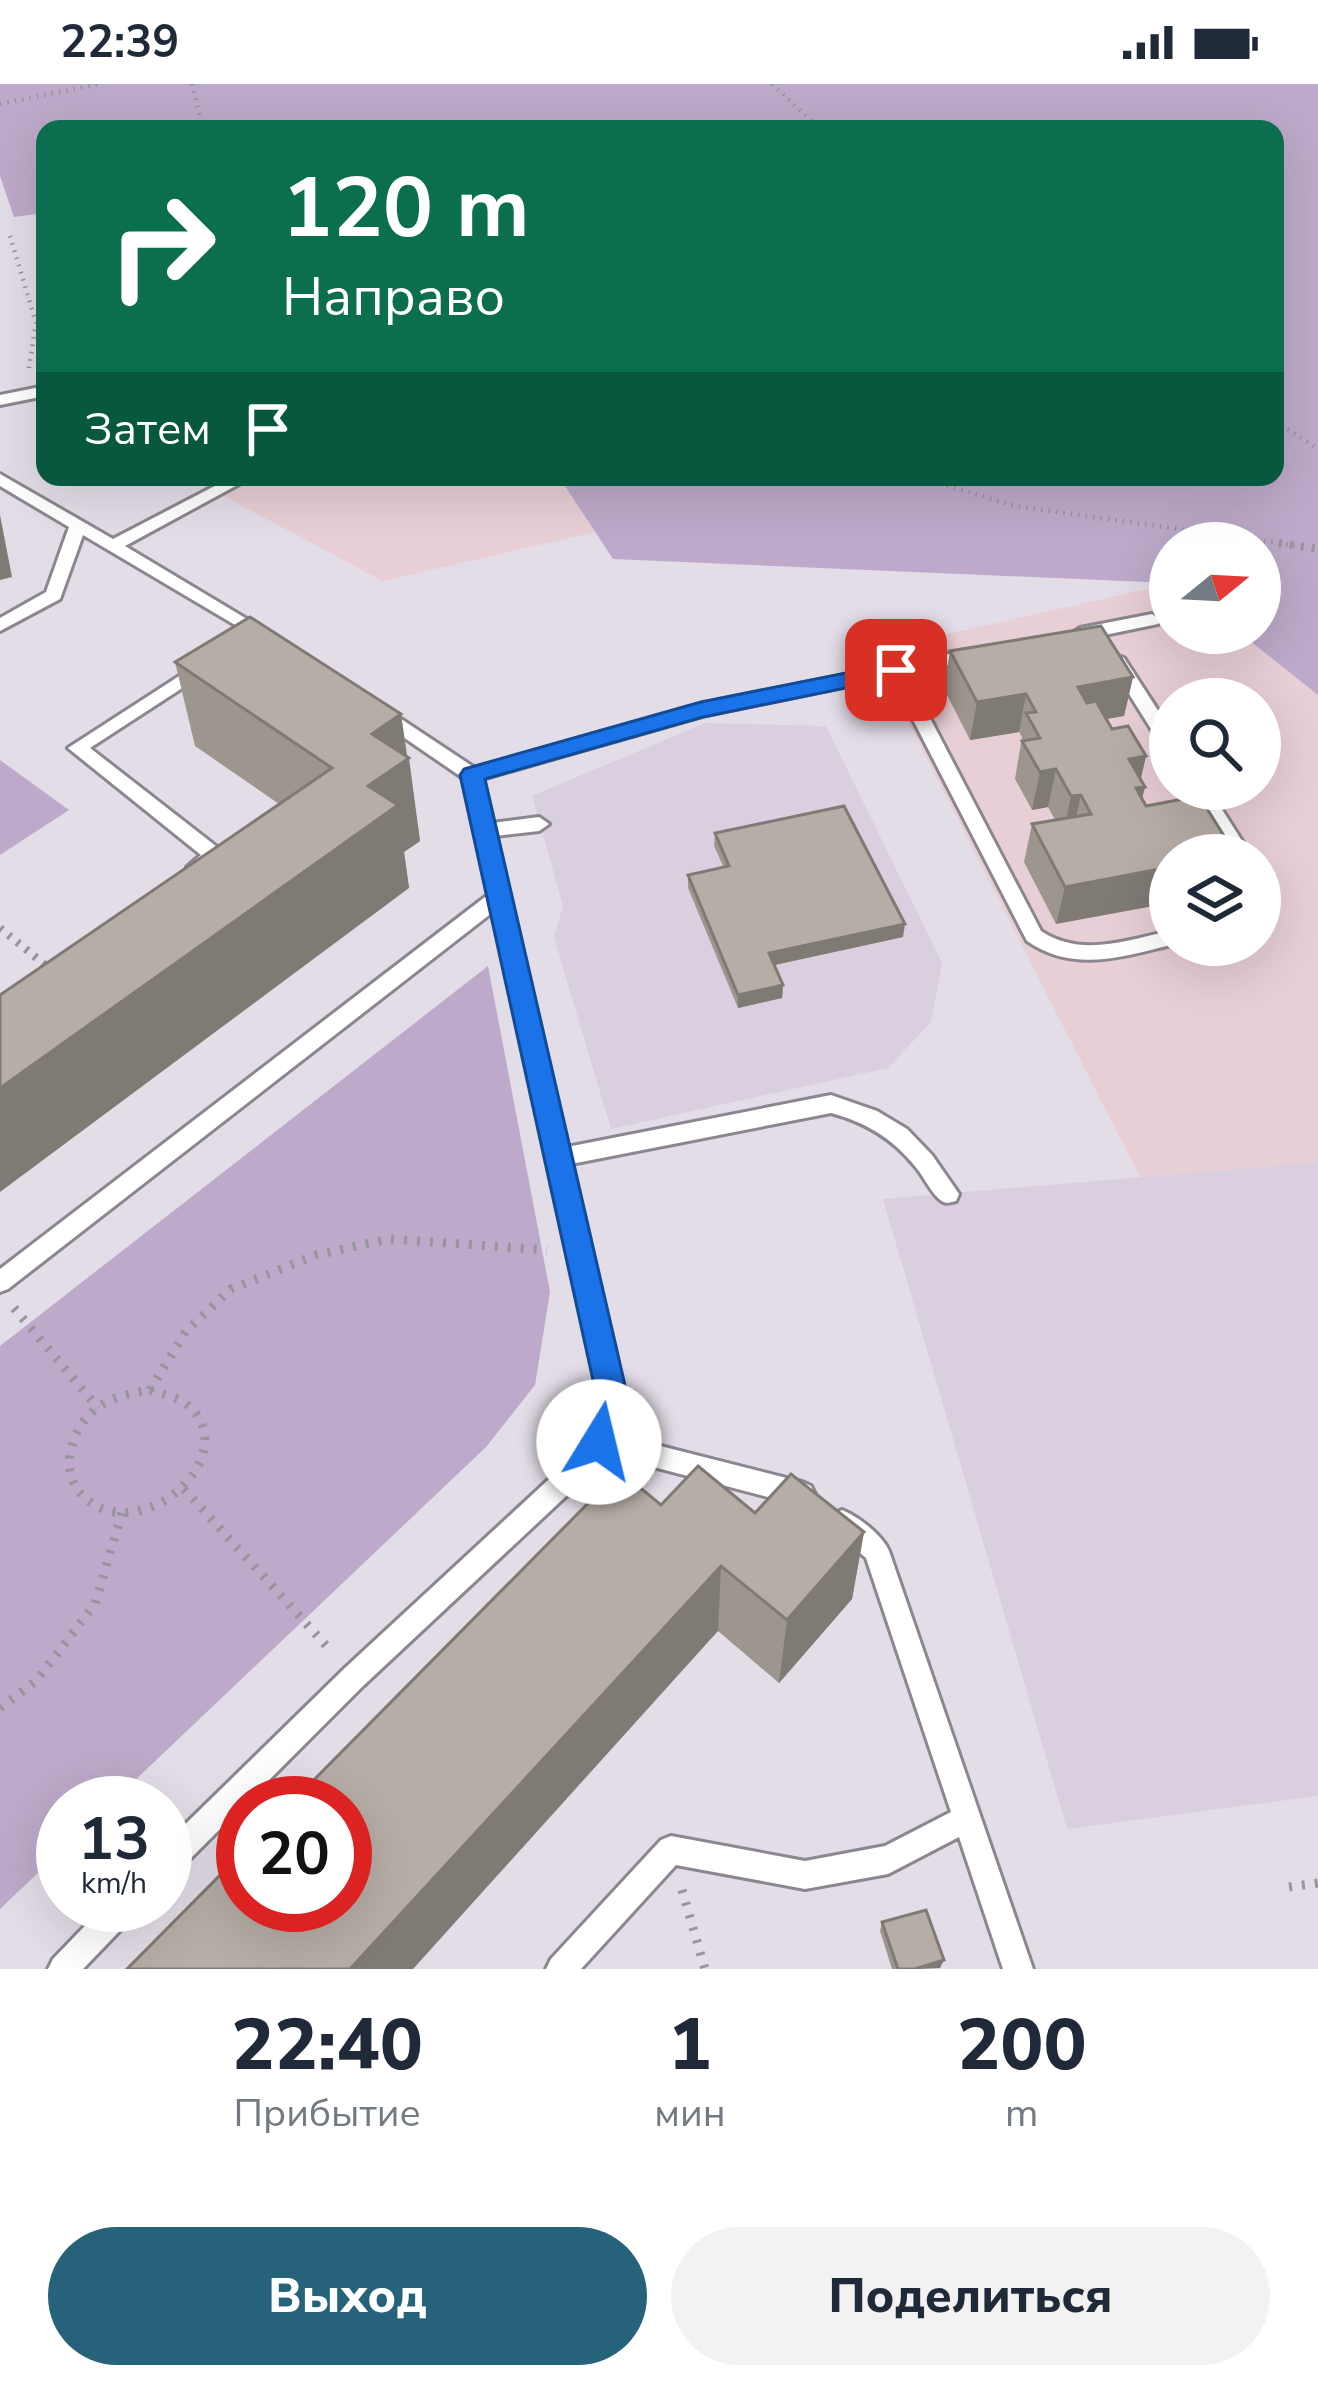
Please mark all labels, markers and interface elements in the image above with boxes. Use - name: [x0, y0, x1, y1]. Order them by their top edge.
- text: 22:39: [60, 12, 179, 73]
- text: 120 m: [282, 151, 530, 266]
- icon: right: [84, 168, 240, 324]
- text: Направо: [282, 260, 505, 334]
- icon: arrive: [235, 396, 301, 462]
- text: Затем: [84, 399, 211, 460]
- north arrow: [1149, 522, 1281, 654]
- map controls: [1149, 522, 1281, 966]
- pin: [845, 619, 947, 721]
- icon: arrive: [863, 637, 929, 703]
- button: search: [1149, 678, 1281, 810]
- button: layers: [1149, 834, 1281, 966]
- position arrow: [536, 1379, 662, 1505]
- speed limit sign: 20: [216, 1776, 372, 1932]
- text: 13: [78, 1798, 150, 1880]
- text: km/h: [81, 1863, 147, 1904]
- text: 22:40: [231, 1996, 423, 2094]
- text: 1: [668, 1996, 712, 2094]
- text: 200: [957, 1996, 1087, 2094]
- text: Прибытие: [234, 2087, 421, 2140]
- text: мин: [654, 2087, 726, 2140]
- text: m: [1005, 2087, 1038, 2140]
- button: Выход: [48, 2227, 647, 2365]
- button: Поделиться: [671, 2227, 1270, 2365]

